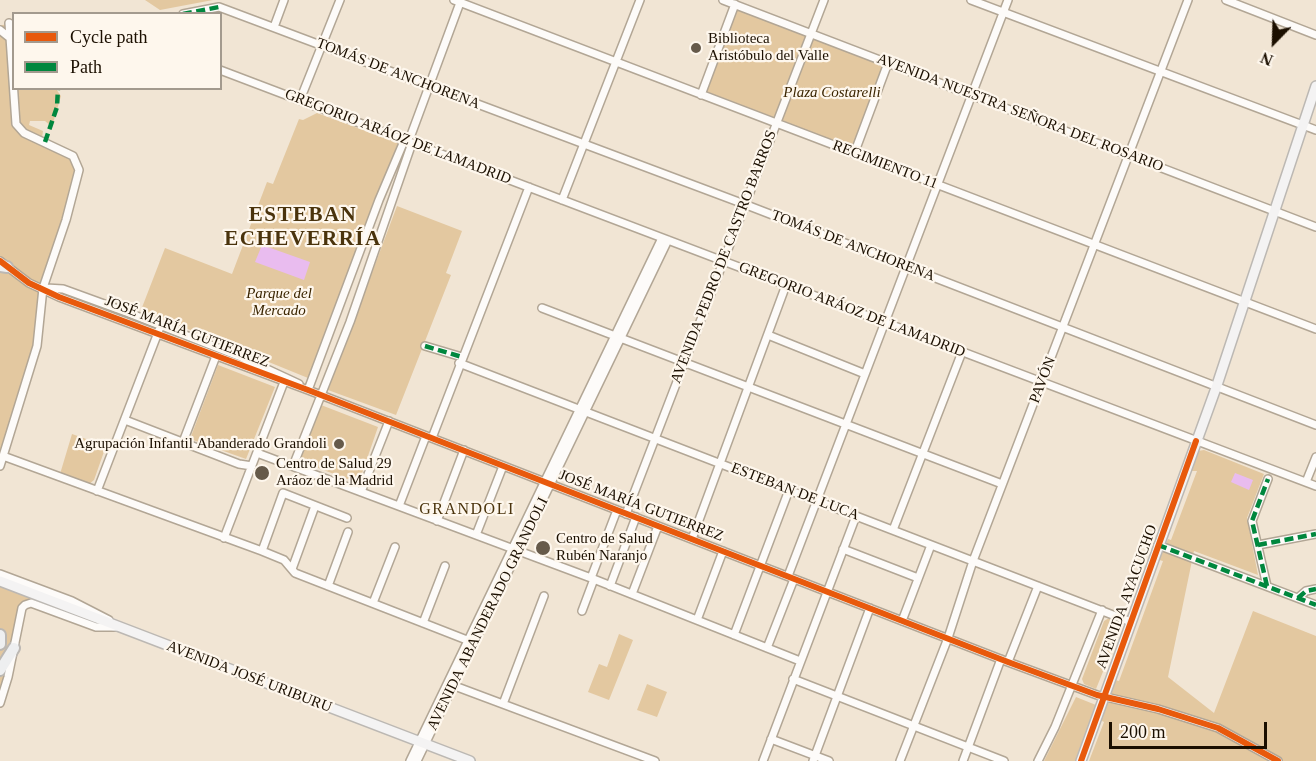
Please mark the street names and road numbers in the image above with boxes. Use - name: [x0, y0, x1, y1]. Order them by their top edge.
- street label: TOMÁS DE ANCHORENA: [314, 34, 482, 114]
- street label: AVENIDA NUESTRA SEÑORA DEL ROSARIO: [874, 50, 1166, 176]
- street label: GREGORIO ARÁOZ DE LAMADRID: [282, 85, 514, 189]
- street label: AVENIDA PEDRO DE CASTRO BARROS: [667, 128, 781, 386]
- street label: REGIMIENTO 11: [830, 137, 940, 193]
- street label: TOMÁS DE ANCHORENA: [769, 206, 937, 286]
- street label: GREGORIO ARÁOZ DE LAMADRID: [736, 258, 968, 362]
- street label: JOSÉ MARÍA GUTIERREZ: [102, 292, 272, 372]
- street label: PAVÓN: [1026, 354, 1060, 406]
- street label: ESTEBAN DE LUCA: [728, 459, 862, 525]
- street label: JOSÉ MARÍA GUTIERREZ: [556, 466, 726, 546]
- street label: AVENIDA ABANDERADO GRANDOLI: [424, 494, 552, 734]
- street label: AVENIDA AYACUCHO: [1093, 522, 1161, 672]
- street label: AVENIDA JOSÉ URIBURU: [164, 637, 334, 717]

